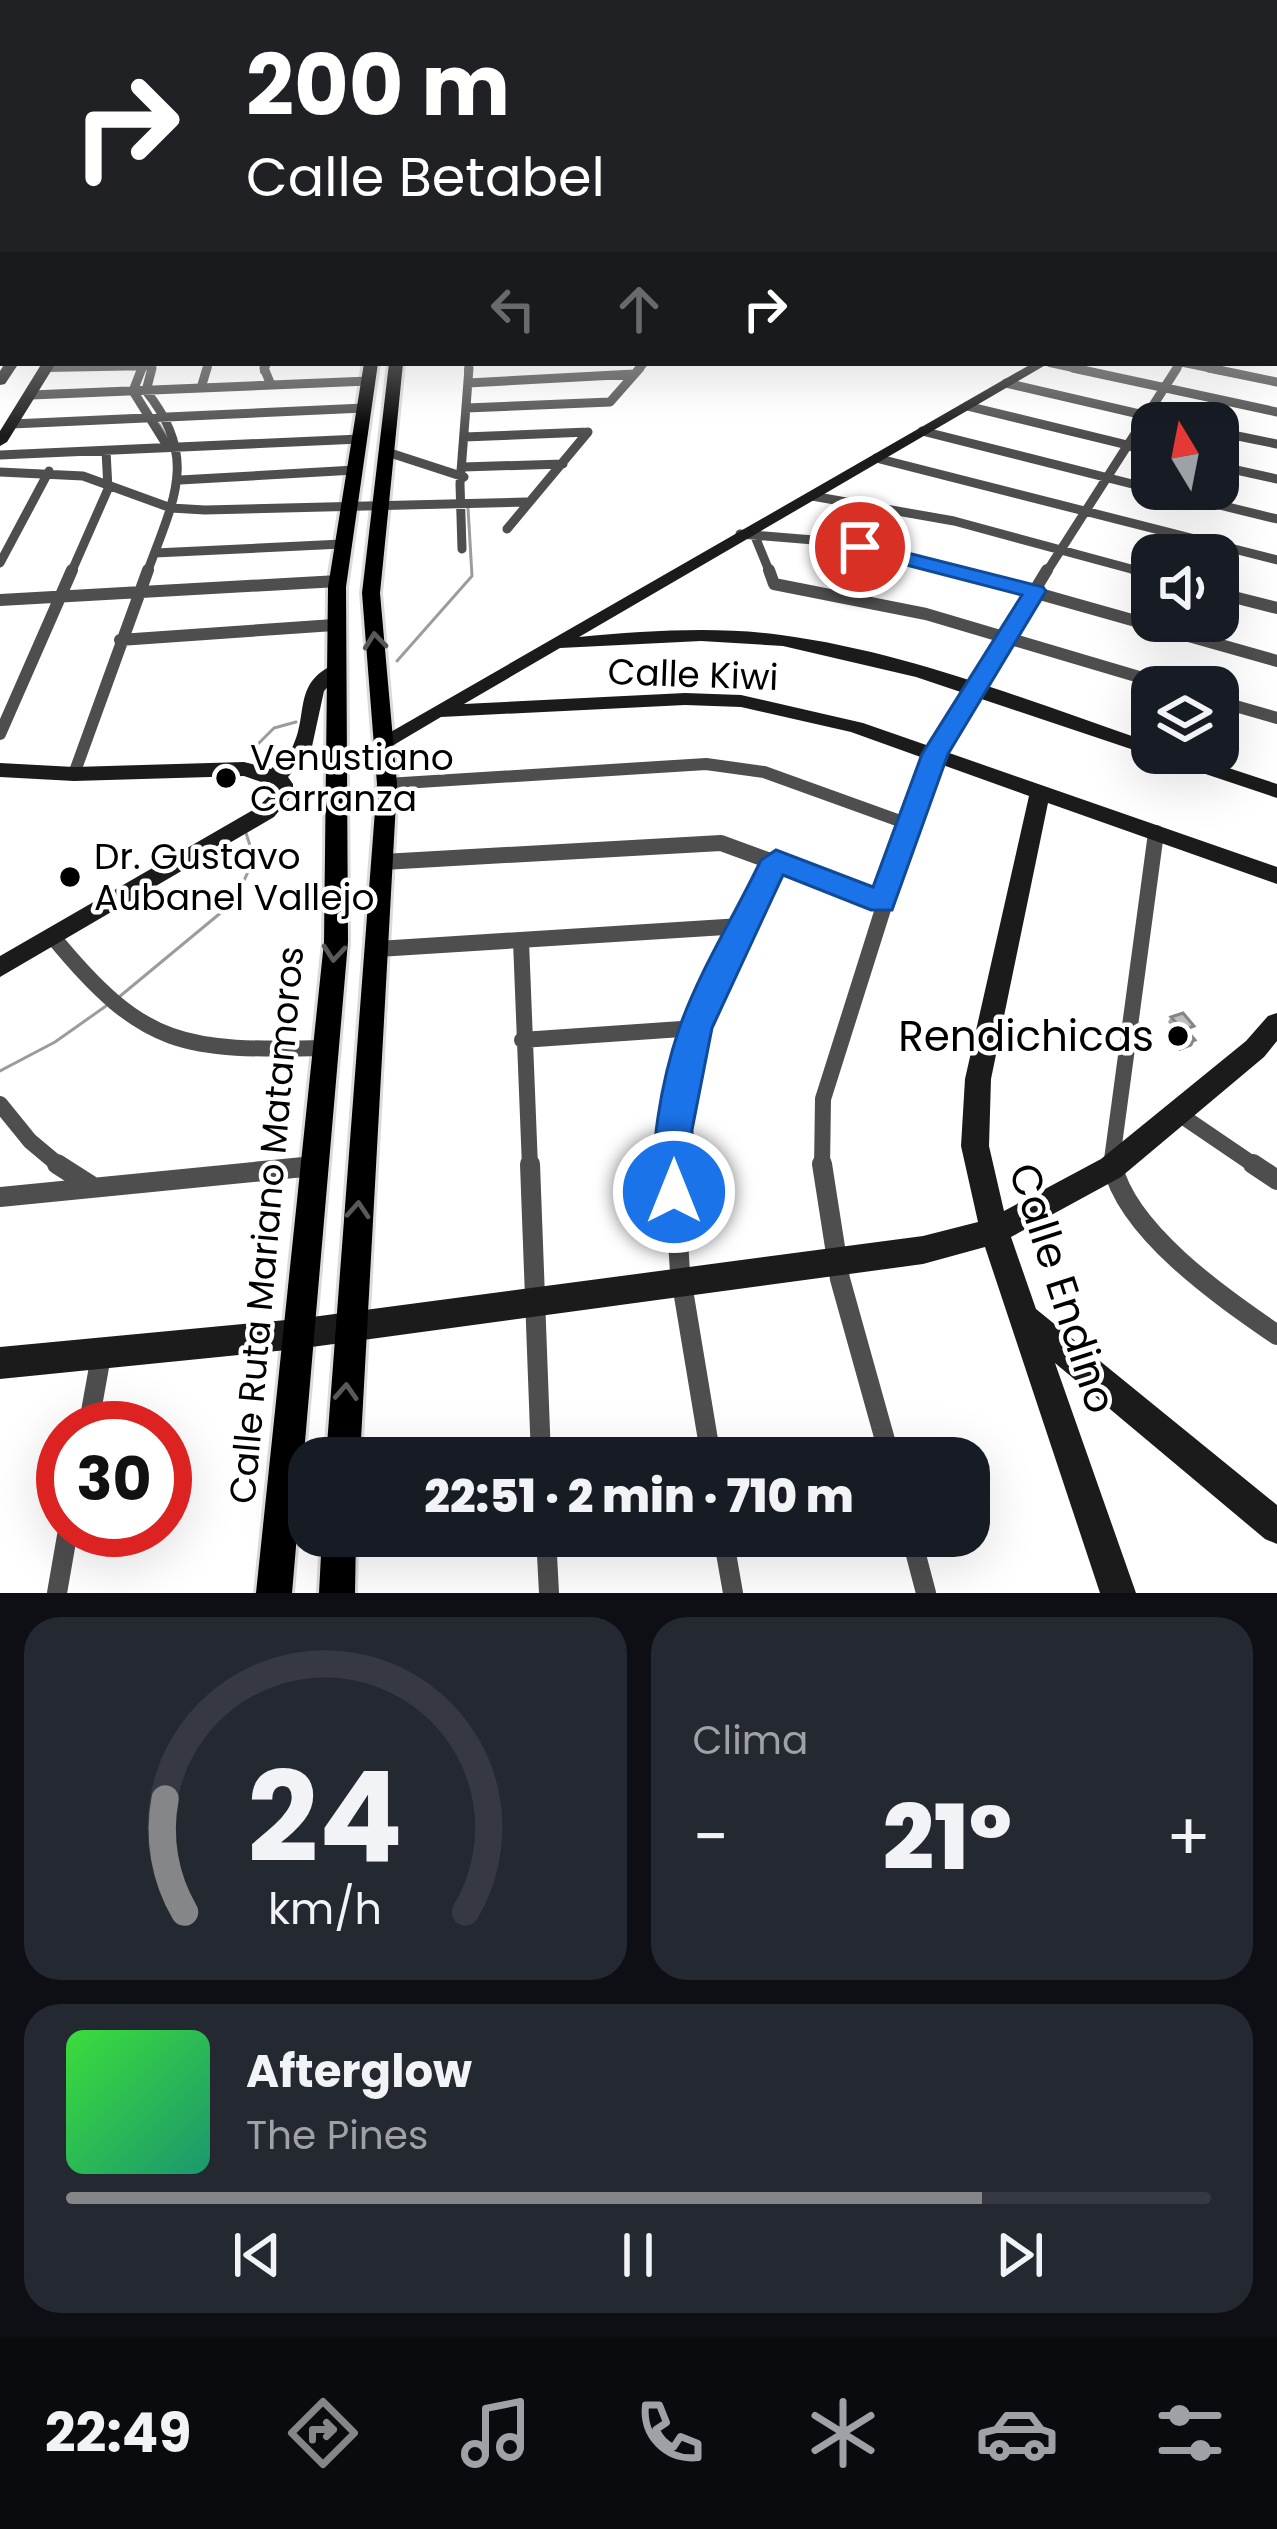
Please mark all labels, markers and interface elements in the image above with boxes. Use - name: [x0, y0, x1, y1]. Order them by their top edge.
- text: 200 m: [246, 27, 510, 144]
- icon: right: [48, 48, 204, 204]
- text: Calle Betabel: [246, 139, 605, 215]
- icon: left: [480, 276, 546, 342]
- icon: ahead: [606, 276, 672, 342]
- icon: right: [732, 276, 798, 342]
- north arrow: [1131, 402, 1239, 510]
- map controls: [1131, 402, 1239, 774]
- pin: [809, 496, 911, 598]
- icon: arrive: [827, 514, 893, 580]
- button: sound: [1131, 534, 1239, 642]
- one-way arrow: [363, 631, 388, 650]
- street label: Calle Kiwi: [607, 646, 779, 703]
- button: layers: [1131, 666, 1239, 774]
- place label: Venustiano Carranza: [250, 732, 454, 824]
- marker: Venustiano Carranza: [213, 765, 239, 791]
- place label: Dr. Gustavo Aubanel Vallejo: [94, 831, 374, 923]
- marker: Dr. Gustavo Aubanel Vallejo: [57, 864, 83, 890]
- one-way arrow: [322, 943, 347, 962]
- street label: Calle Ruta Mariano Matamoros: [217, 944, 316, 1506]
- place label: Rendichicas: [898, 1007, 1154, 1066]
- marker: Rendichicas: [1165, 1023, 1191, 1049]
- position arrow: [611, 1129, 737, 1255]
- street label: Calle Endino: [994, 1156, 1131, 1421]
- one-way arrow: [345, 1200, 371, 1219]
- one-way arrow: [333, 1382, 359, 1401]
- speed limit sign: 30: [36, 1401, 192, 1557]
- text: 22:51 · 2 min · 710 m: [424, 1465, 854, 1528]
- text: Clima: [693, 1713, 808, 1768]
- text: 24: [247, 1730, 403, 1905]
- text: 21°: [883, 1774, 1012, 1901]
- text: −: [693, 1791, 729, 1883]
- text: +: [1166, 1791, 1211, 1883]
- text: km/h: [268, 1878, 382, 1938]
- text: Afterglow: [246, 2040, 472, 2103]
- text: The Pines: [246, 2108, 428, 2163]
- icon: previous: [224, 2222, 290, 2288]
- icon: pause: [605, 2222, 671, 2288]
- icon: next: [987, 2222, 1053, 2288]
- icon: directions: [281, 2391, 365, 2475]
- icon: music: [454, 2391, 538, 2475]
- icon: phone: [628, 2391, 712, 2475]
- icon: climate: [801, 2391, 885, 2475]
- icon: car: [975, 2391, 1059, 2475]
- icon: filters: [1148, 2391, 1232, 2475]
- text: 22:49: [45, 2395, 192, 2471]

